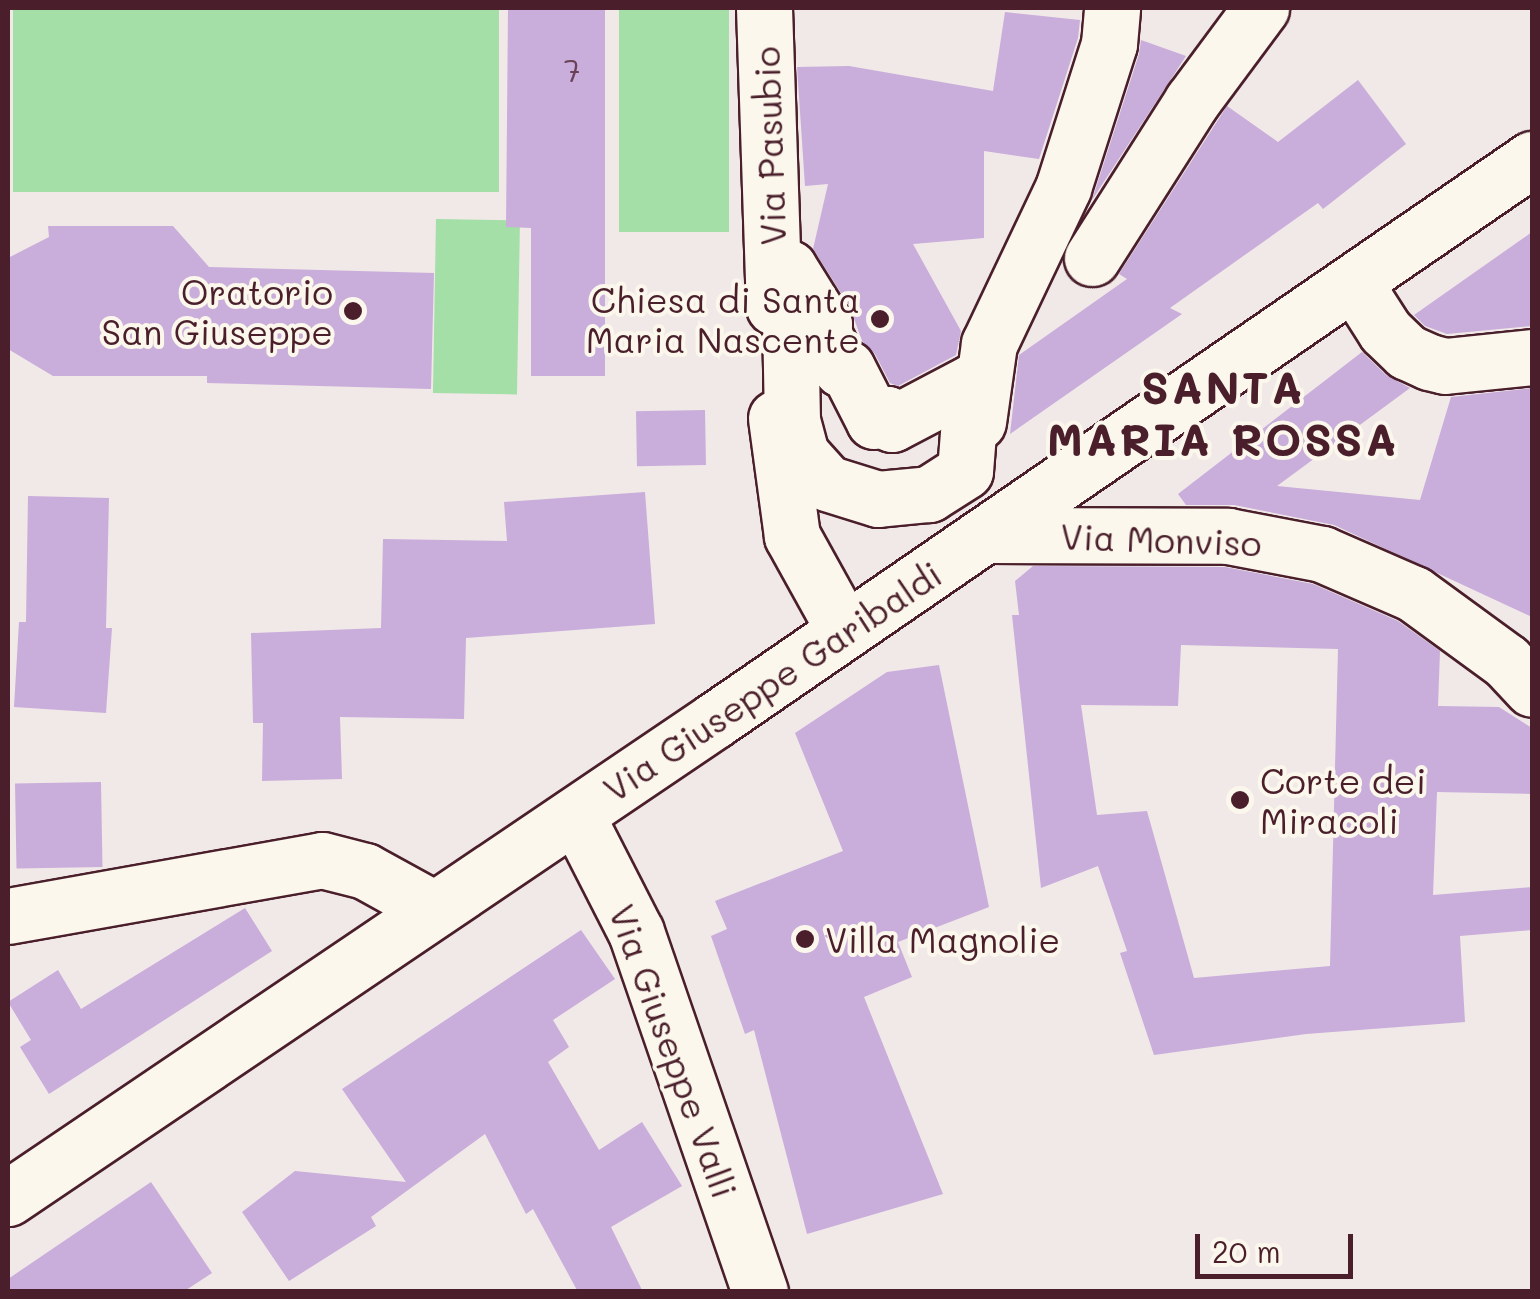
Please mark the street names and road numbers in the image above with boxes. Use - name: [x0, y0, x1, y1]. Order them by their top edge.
- street label: Via Pasubio: [745, 46, 793, 246]
- street label: Via Monviso: [1060, 515, 1262, 563]
- street label: Via Giuseppe Garibaldi: [595, 552, 949, 810]
- street label: Via Giuseppe Valli: [601, 898, 747, 1204]

